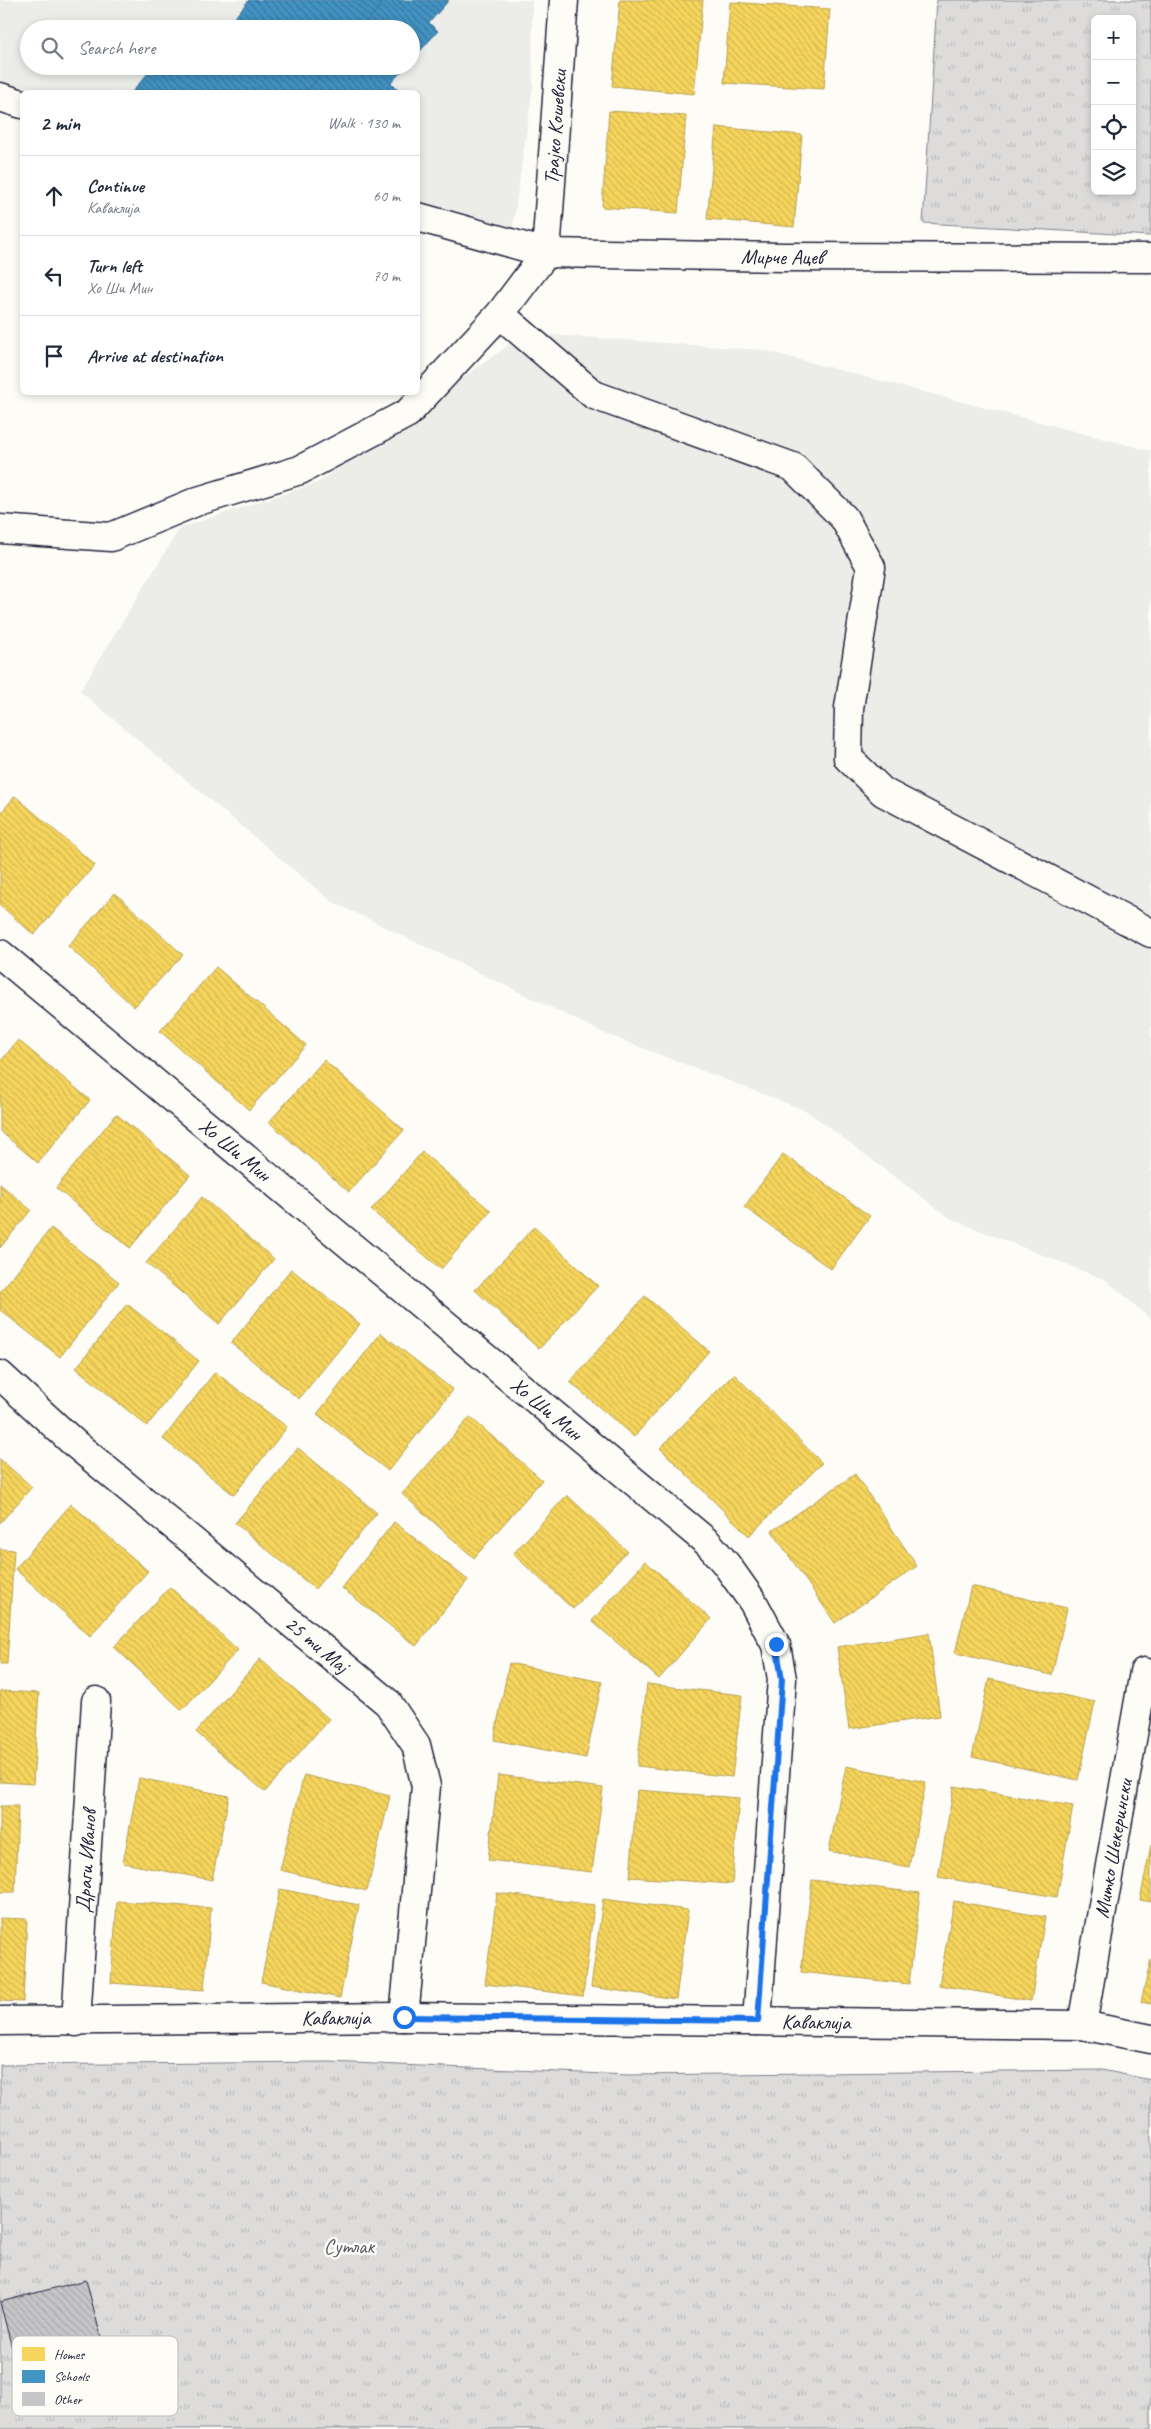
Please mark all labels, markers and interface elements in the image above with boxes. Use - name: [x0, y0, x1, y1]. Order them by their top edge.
- map controls: [1091, 15, 1136, 195]
- button: +: [1091, 15, 1136, 60]
- search box: [20, 20, 420, 75]
- icon: search: [38, 34, 66, 62]
- text: Search here: [78, 36, 155, 60]
- button: −: [1091, 60, 1136, 105]
- street label: Трајко Кошевски: [538, 68, 572, 185]
- button: locate: [1091, 105, 1136, 150]
- text: 2 min: [40, 110, 80, 136]
- text: Walk · 130 m: [328, 113, 400, 133]
- button: layers: [1091, 150, 1136, 195]
- text: Continue: [87, 174, 144, 198]
- icon: ahead: [40, 182, 68, 210]
- text: 60 m: [373, 186, 400, 206]
- text: Каваклија: [87, 198, 140, 218]
- street label: Мирче Ацев: [741, 243, 828, 270]
- text: Turn left: [87, 254, 142, 278]
- icon: left: [40, 262, 68, 290]
- text: 70 m: [373, 266, 400, 286]
- text: Хо Ши Мин: [87, 278, 152, 298]
- icon: arrive: [40, 342, 68, 370]
- text: Arrive at destination: [87, 344, 223, 368]
- street label: Хо Ши Мин: [194, 1112, 278, 1188]
- street label: Хо Ши Мин: [505, 1371, 589, 1447]
- street label: 25 ти Мај: [280, 1610, 356, 1680]
- route end: [765, 1633, 788, 1656]
- street label: Митко Шекерински: [1088, 1775, 1138, 1920]
- street label: Драги Иванов: [70, 1805, 102, 1914]
- street label: Каваклија: [301, 2004, 372, 2031]
- route start: [393, 2006, 416, 2029]
- street label: Каваклија: [781, 2008, 852, 2035]
- park label: Сутлак: [324, 2233, 375, 2259]
- legend: [12, 2336, 178, 2416]
- text: Homes: [54, 2346, 85, 2363]
- text: Schools: [54, 2368, 90, 2385]
- text: Other: [54, 2391, 83, 2408]

